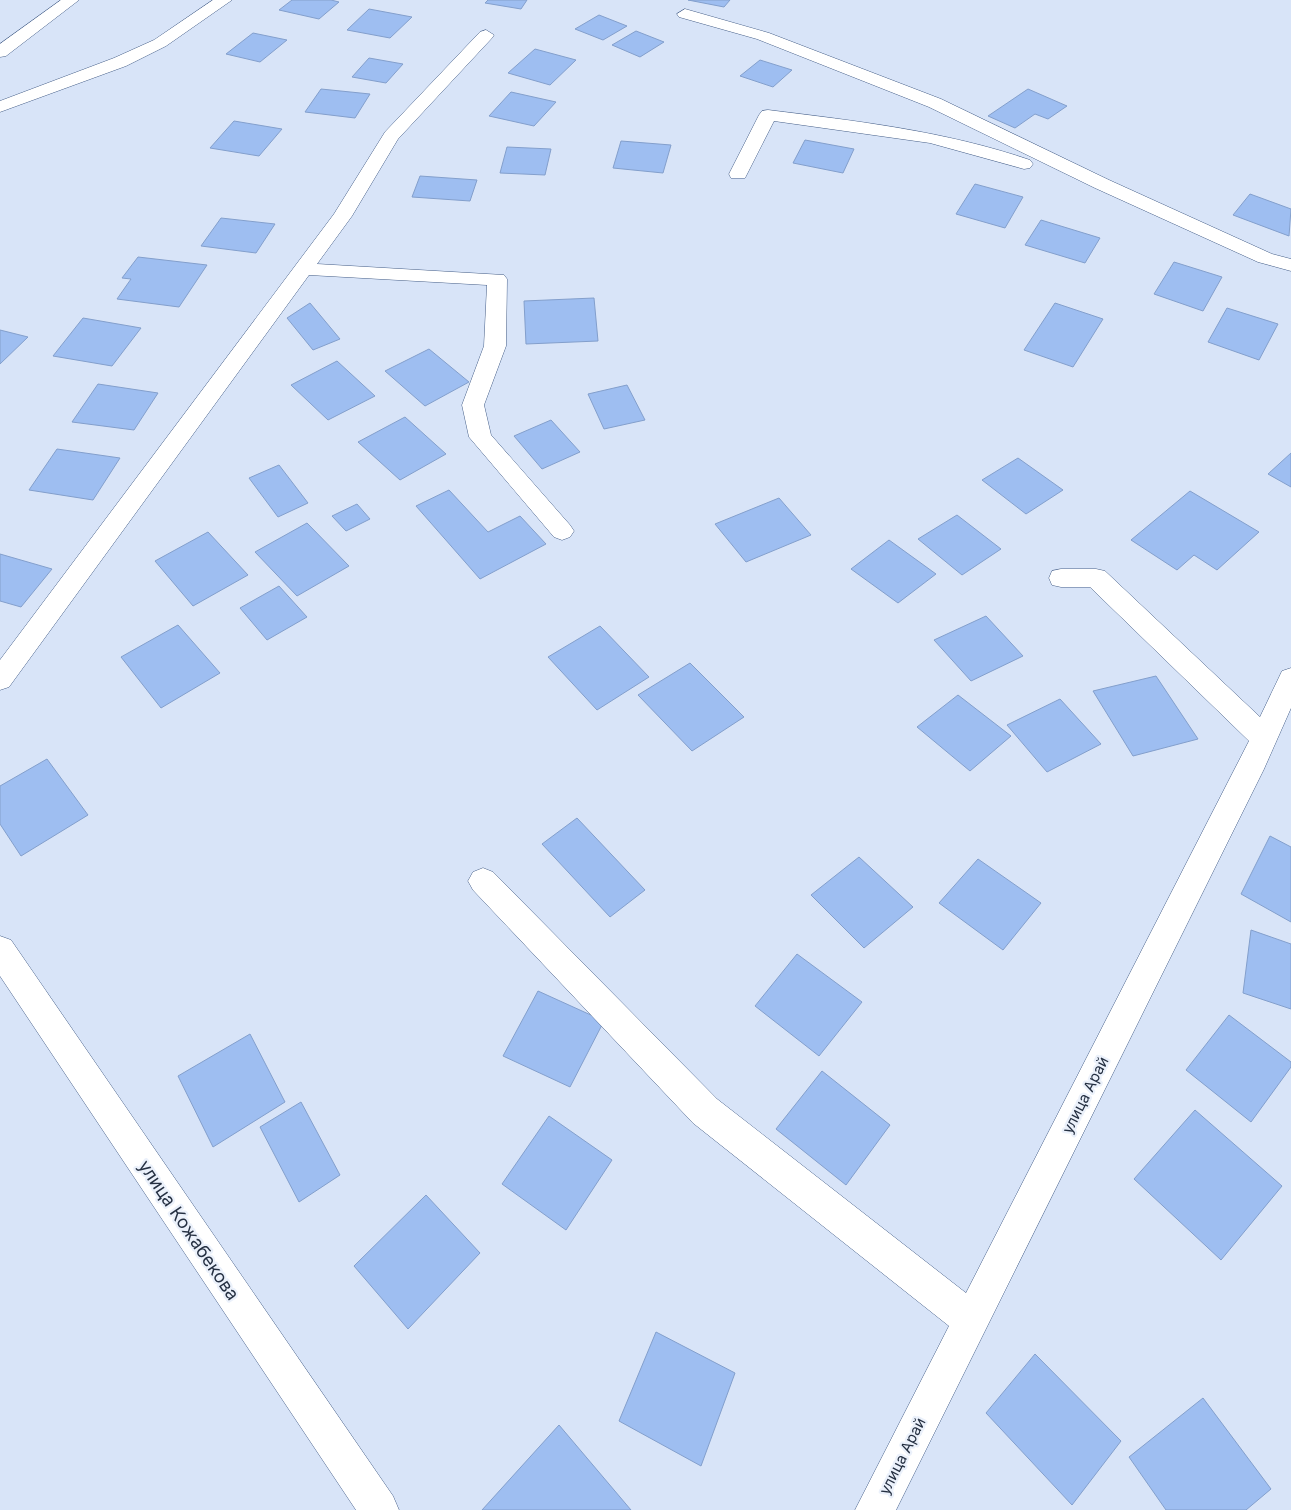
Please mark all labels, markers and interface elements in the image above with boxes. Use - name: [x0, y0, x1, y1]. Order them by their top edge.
- street label: улица Арай: [1058, 1053, 1112, 1137]
- street label: улица Кожабекова: [134, 1156, 244, 1304]
- street label: улица Арай: [875, 1414, 929, 1498]

